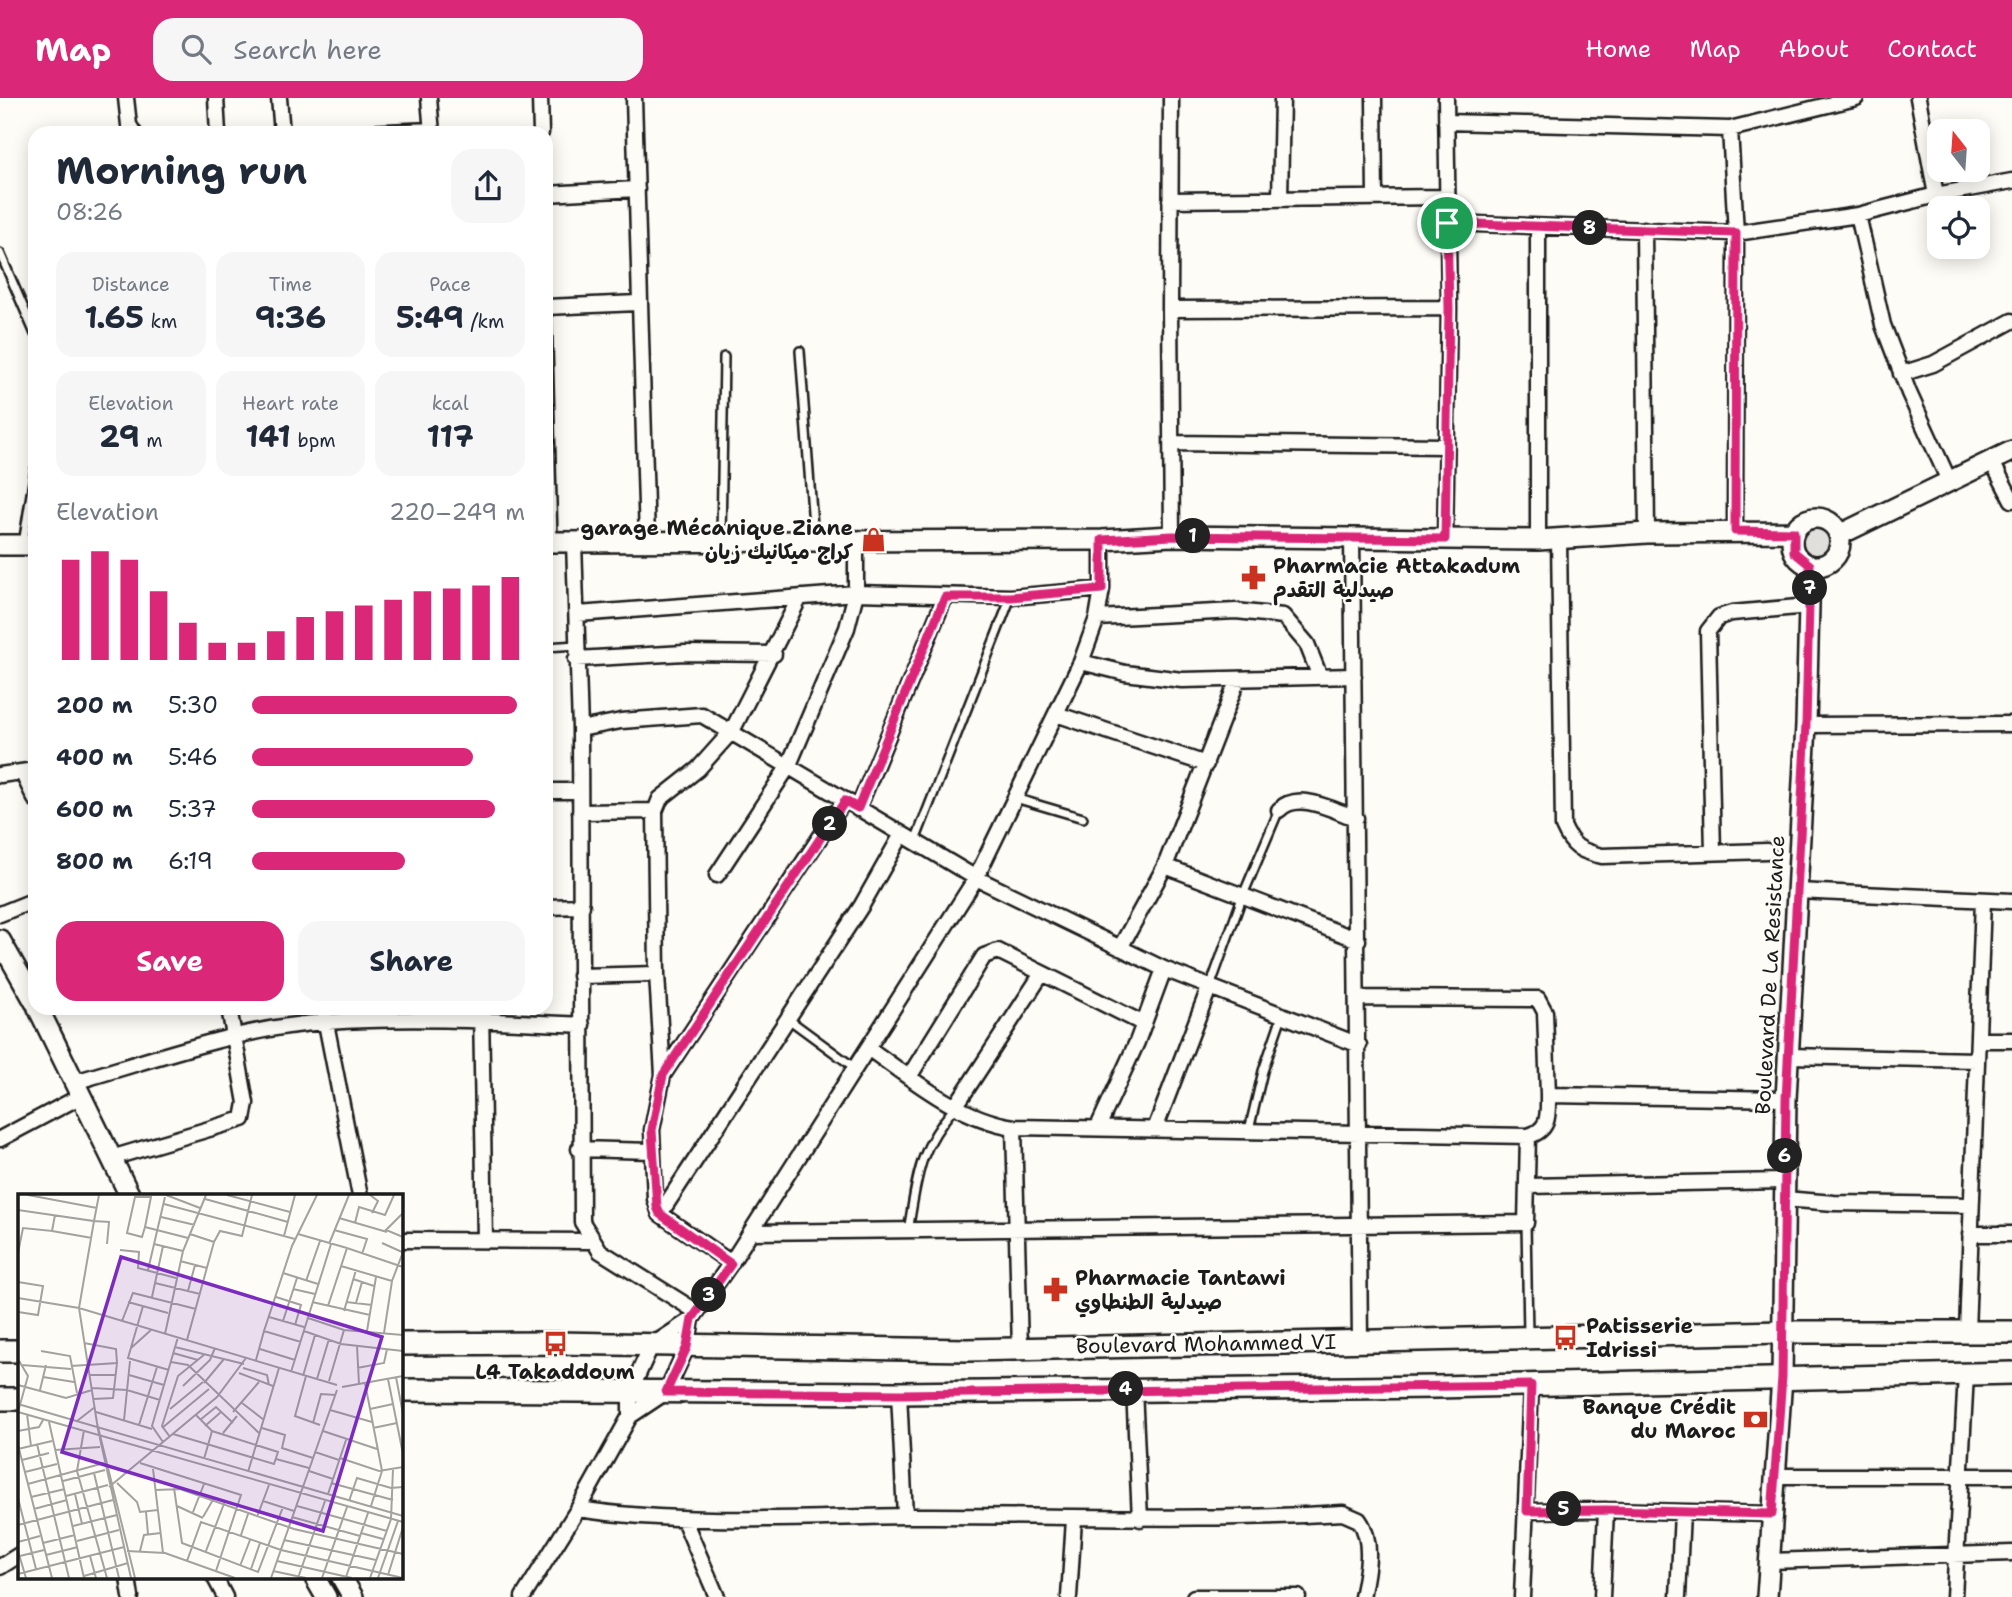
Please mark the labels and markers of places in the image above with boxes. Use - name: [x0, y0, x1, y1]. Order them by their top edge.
- pin: [1417, 193, 1477, 253]
- pin: 8: [1572, 211, 1608, 246]
- place label: garage Mécanique Ziane كراج ميكانيك زيان: [581, 514, 854, 566]
- pin: 1: [1176, 518, 1210, 554]
- shop icon: garage Mécanique Ziane كراج ميكانيك زيان: [859, 526, 887, 554]
- place label: Pharmacie Attakadum صيدلية التقدم: [1273, 552, 1520, 606]
- pharmacy icon: Pharmacie Attakadum صيدلية التقدم: [1239, 564, 1267, 592]
- pin: 7: [1792, 570, 1828, 606]
- pin: 2: [812, 806, 848, 842]
- pin: 6: [1768, 1138, 1802, 1174]
- place label: Pharmacie Tantawi صيدلية الطنطاوي: [1075, 1264, 1286, 1318]
- pharmacy icon: Pharmacie Tantawi صيدلية الطنطاوي: [1041, 1276, 1069, 1304]
- pin: 3: [692, 1278, 726, 1312]
- place label: Patisserie Idrissi: [1586, 1312, 1693, 1364]
- bus stop icon: Patisserie Idrissi: [1552, 1324, 1580, 1352]
- bus stop icon: L4 Takaddoum: [541, 1329, 569, 1357]
- place label: L4 Takaddoum: [475, 1358, 635, 1386]
- pin: 4: [1108, 1372, 1144, 1406]
- place label: Banque Crédit du Maroc: [1582, 1393, 1736, 1445]
- bank icon: Banque Crédit du Maroc: [1742, 1405, 1770, 1433]
- pin: 5: [1546, 1492, 1582, 1526]

